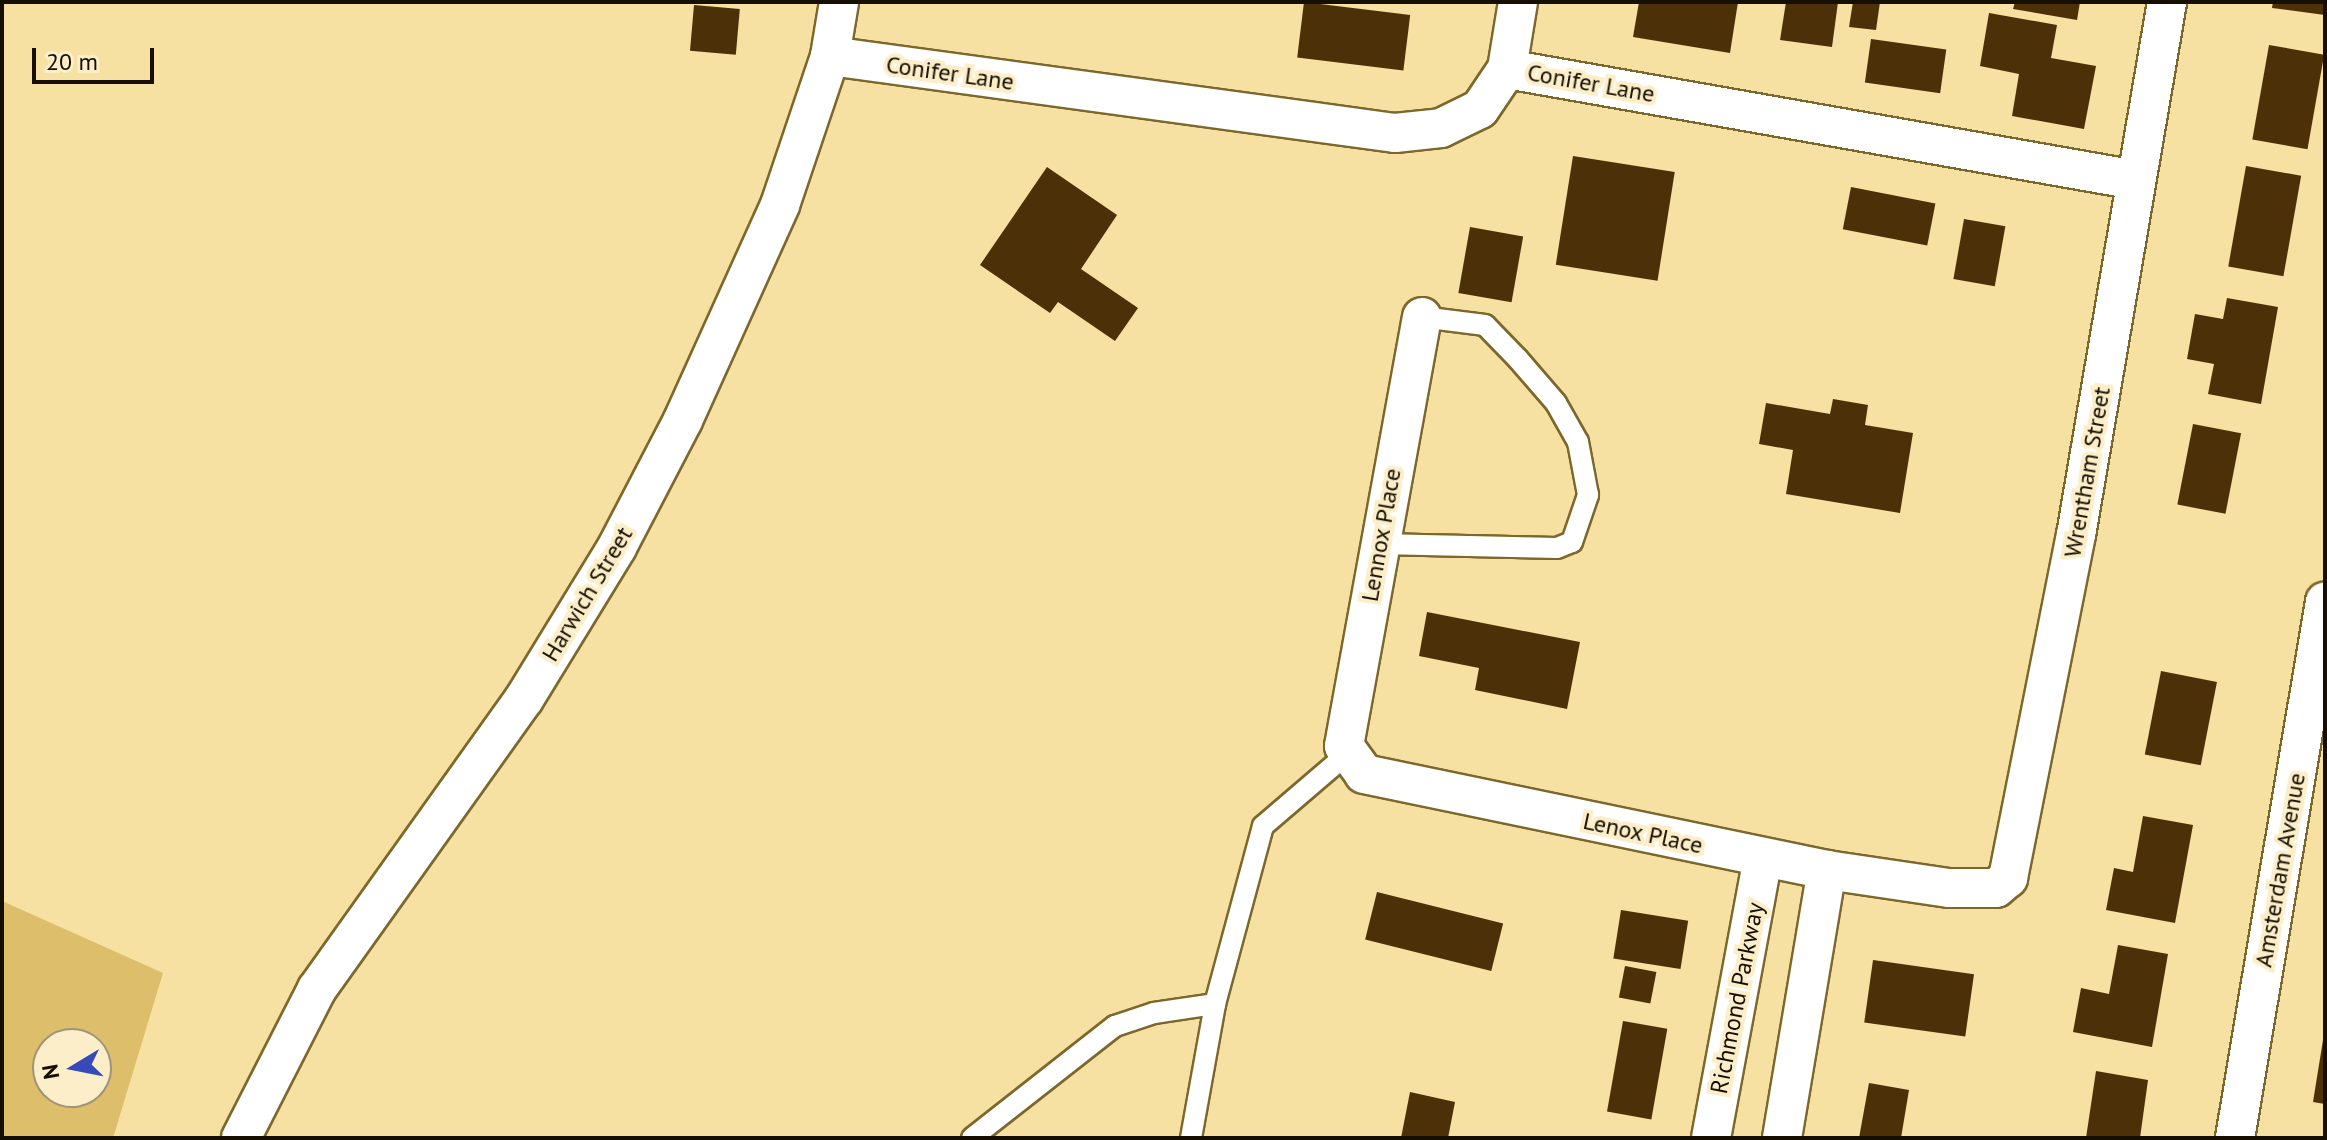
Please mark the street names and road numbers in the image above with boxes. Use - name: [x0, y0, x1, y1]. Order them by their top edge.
- street label: Conifer Lane: [884, 50, 1016, 96]
- street label: Conifer Lane: [1525, 58, 1657, 108]
- street label: Wrentham Street: [2058, 384, 2116, 560]
- street label: Lennox Place: [1355, 466, 1407, 604]
- street label: Harwich Street: [536, 521, 638, 667]
- street label: Amsterdam Avenue: [2249, 770, 2311, 970]
- street label: Lenox Place: [1580, 806, 1706, 860]
- street label: Richmond Parkway: [1704, 900, 1770, 1096]

